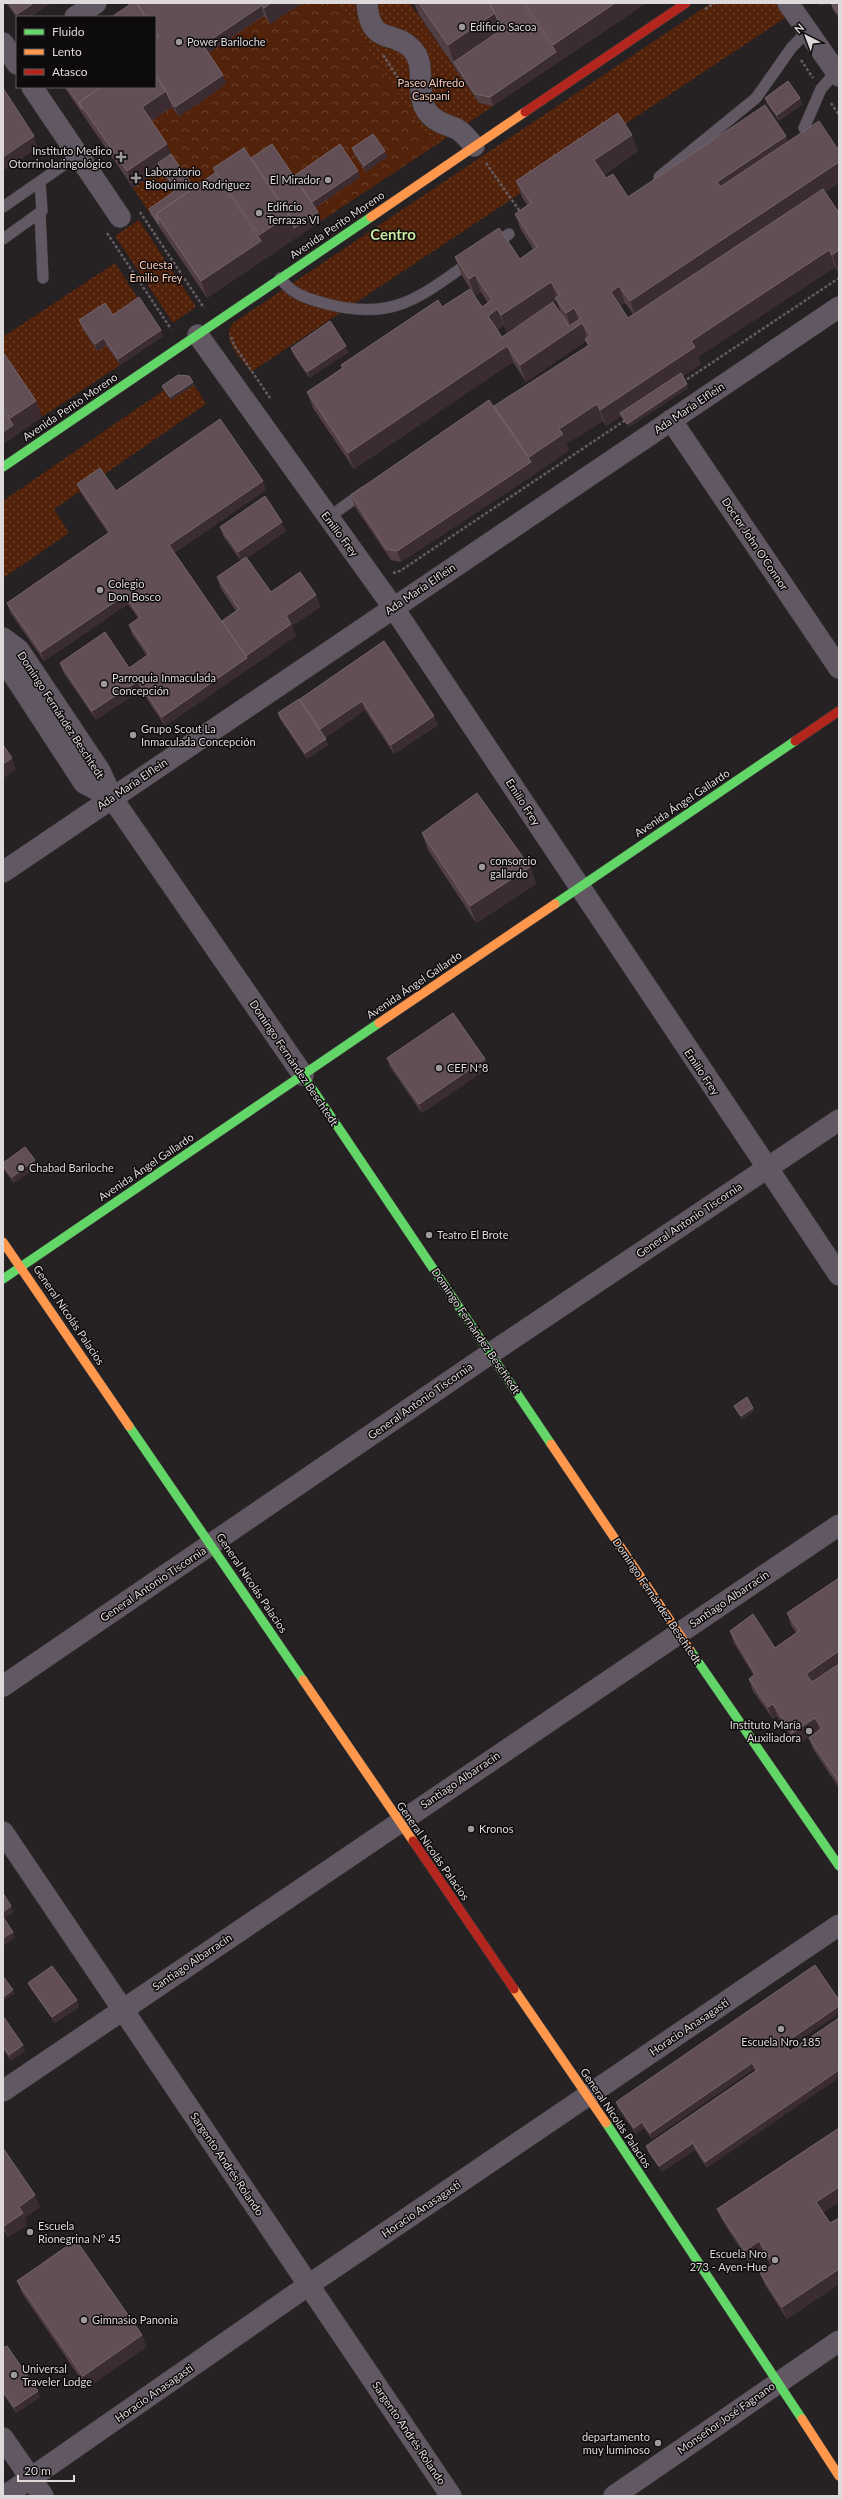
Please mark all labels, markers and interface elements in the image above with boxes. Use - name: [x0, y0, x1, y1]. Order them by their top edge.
- legend: [16, 16, 156, 88]
- north arrow: [786, 16, 826, 56]
- place label: Edificio Sacoa: [470, 20, 536, 33]
- text: N: [791, 21, 806, 36]
- marker: Edificio Sacoa: [457, 22, 467, 32]
- text: Fluido: [52, 24, 85, 39]
- place label: Power Bariloche: [187, 35, 266, 48]
- marker: Power Bariloche: [174, 37, 184, 47]
- text: Lento: [52, 44, 82, 59]
- text: Atasco: [52, 64, 88, 79]
- park label: Paseo Alfredo Caspani: [397, 76, 465, 102]
- place label: Instituto Medico Otorrinolaringológico: [9, 144, 112, 170]
- marker: Instituto Medico Otorrinolaringológico: [115, 151, 127, 163]
- place label: Laboratorio Bioquimico Rodriguez: [145, 165, 250, 191]
- marker: Laboratorio Bioquimico Rodriguez: [130, 172, 142, 184]
- place label: El Mirador: [270, 173, 320, 186]
- marker: El Mirador: [323, 175, 333, 185]
- street label: Avenida Perito Moreno: [287, 188, 387, 261]
- place label: Edificio Terrazas VI: [267, 200, 320, 226]
- marker: Edificio Terrazas VI: [254, 208, 264, 218]
- district label: Centro: [370, 225, 416, 243]
- park label: Cuesta Emilio Frey: [129, 258, 183, 284]
- street label: Avenida Perito Moreno: [20, 370, 120, 443]
- street label: Ada María Elflein: [651, 379, 726, 436]
- street label: Doctor John O'Connor: [720, 495, 791, 593]
- street label: Emilio Frey: [319, 509, 362, 559]
- street label: Ada María Elflein: [382, 560, 457, 617]
- place label: Colegio Don Bosco: [108, 577, 161, 603]
- marker: Colegio Don Bosco: [95, 585, 105, 595]
- street label: Domingo Fernández Beschtedt: [15, 649, 107, 781]
- place label: Parroquia Inmaculada Concepción: [112, 671, 216, 697]
- marker: Parroquia Inmaculada Concepción: [99, 679, 109, 689]
- place label: Grupo Scout La Inmaculada Concepción: [141, 722, 256, 748]
- marker: Grupo Scout La Inmaculada Concepción: [128, 730, 138, 740]
- street label: Ada María Elflein: [94, 755, 169, 812]
- street label: Avenida Ángel Gallardo: [632, 766, 732, 839]
- street label: Emilio Frey: [504, 776, 543, 828]
- place label: consorcio gallardo: [490, 854, 536, 880]
- marker: consorcio gallardo: [477, 862, 487, 872]
- street label: Avenida Ángel Gallardo: [364, 948, 464, 1021]
- street label: Domingo Fernández Beschtedt: [247, 997, 341, 1128]
- street label: Emilio Frey: [682, 1046, 723, 1098]
- place label: CEF Nª8: [447, 1061, 488, 1074]
- marker: CEF Nª8: [434, 1063, 444, 1073]
- street label: Avenida Ángel Gallardo: [96, 1130, 196, 1203]
- place label: Chabad Bariloche: [29, 1161, 114, 1174]
- marker: Chabad Bariloche: [16, 1163, 26, 1173]
- street label: General Antonio Tiscornia: [633, 1179, 744, 1260]
- place label: Teatro El Brote: [437, 1228, 509, 1241]
- marker: Teatro El Brote: [424, 1230, 434, 1240]
- street label: General Nicolás Palacios: [31, 1262, 108, 1367]
- street label: Domingo Fernández Beschtedt: [429, 1265, 523, 1396]
- street label: General Antonio Tiscornia: [365, 1359, 475, 1442]
- street label: General Nicolás Palacios: [214, 1530, 291, 1635]
- street label: Domingo Fernández Beschtedt: [610, 1535, 704, 1666]
- street label: General Antonio Tiscornia: [97, 1543, 208, 1624]
- street label: Santiago Albarracín: [687, 1567, 771, 1630]
- place label: Instituto María Auxiliadora: [730, 1718, 801, 1744]
- marker: Instituto María Auxiliadora: [804, 1726, 814, 1736]
- street label: Santiago Albarracín: [418, 1748, 502, 1811]
- street label: General Nicolás Palacios: [394, 1799, 473, 1903]
- place label: Kronos: [479, 1822, 514, 1835]
- marker: Kronos: [466, 1824, 476, 1834]
- street label: Santiago Albarracín: [150, 1930, 234, 1993]
- street label: Horacio Anasagasti: [647, 1995, 731, 2058]
- marker: Escuela Nro 185: [776, 2024, 786, 2034]
- place label: Escuela Nro 185: [741, 2035, 821, 2048]
- street label: General Nicolás Palacios: [578, 2065, 655, 2170]
- street label: Sargento Andrés Rolando: [188, 2110, 267, 2218]
- street label: Horacio Anasagasti: [379, 2177, 463, 2240]
- place label: Escuela Rionegrina N° 45: [38, 2219, 121, 2245]
- marker: Escuela Rionegrina N° 45: [25, 2227, 35, 2237]
- place label: Escuela Nro 273 - Ayen-Hue: [690, 2247, 767, 2273]
- marker: Escuela Nro 273 - Ayen-Hue: [770, 2255, 780, 2265]
- place label: Gimnasio Panonia: [92, 2313, 178, 2326]
- marker: Gimnasio Panonia: [79, 2315, 89, 2325]
- street label: Horacio Anasagasti: [112, 2361, 195, 2424]
- place label: Universal Traveler Lodge: [22, 2362, 92, 2388]
- marker: Universal Traveler Lodge: [9, 2370, 19, 2380]
- street label: Sargento Andrés Rolando: [370, 2379, 449, 2487]
- street label: Monseñor José Fagnano: [674, 2379, 777, 2456]
- place label: departamento muy luminoso: [582, 2430, 650, 2456]
- marker: departamento muy luminoso: [653, 2438, 663, 2448]
- scale bar: [18, 2457, 74, 2483]
- text: 20 m: [24, 2463, 51, 2478]

